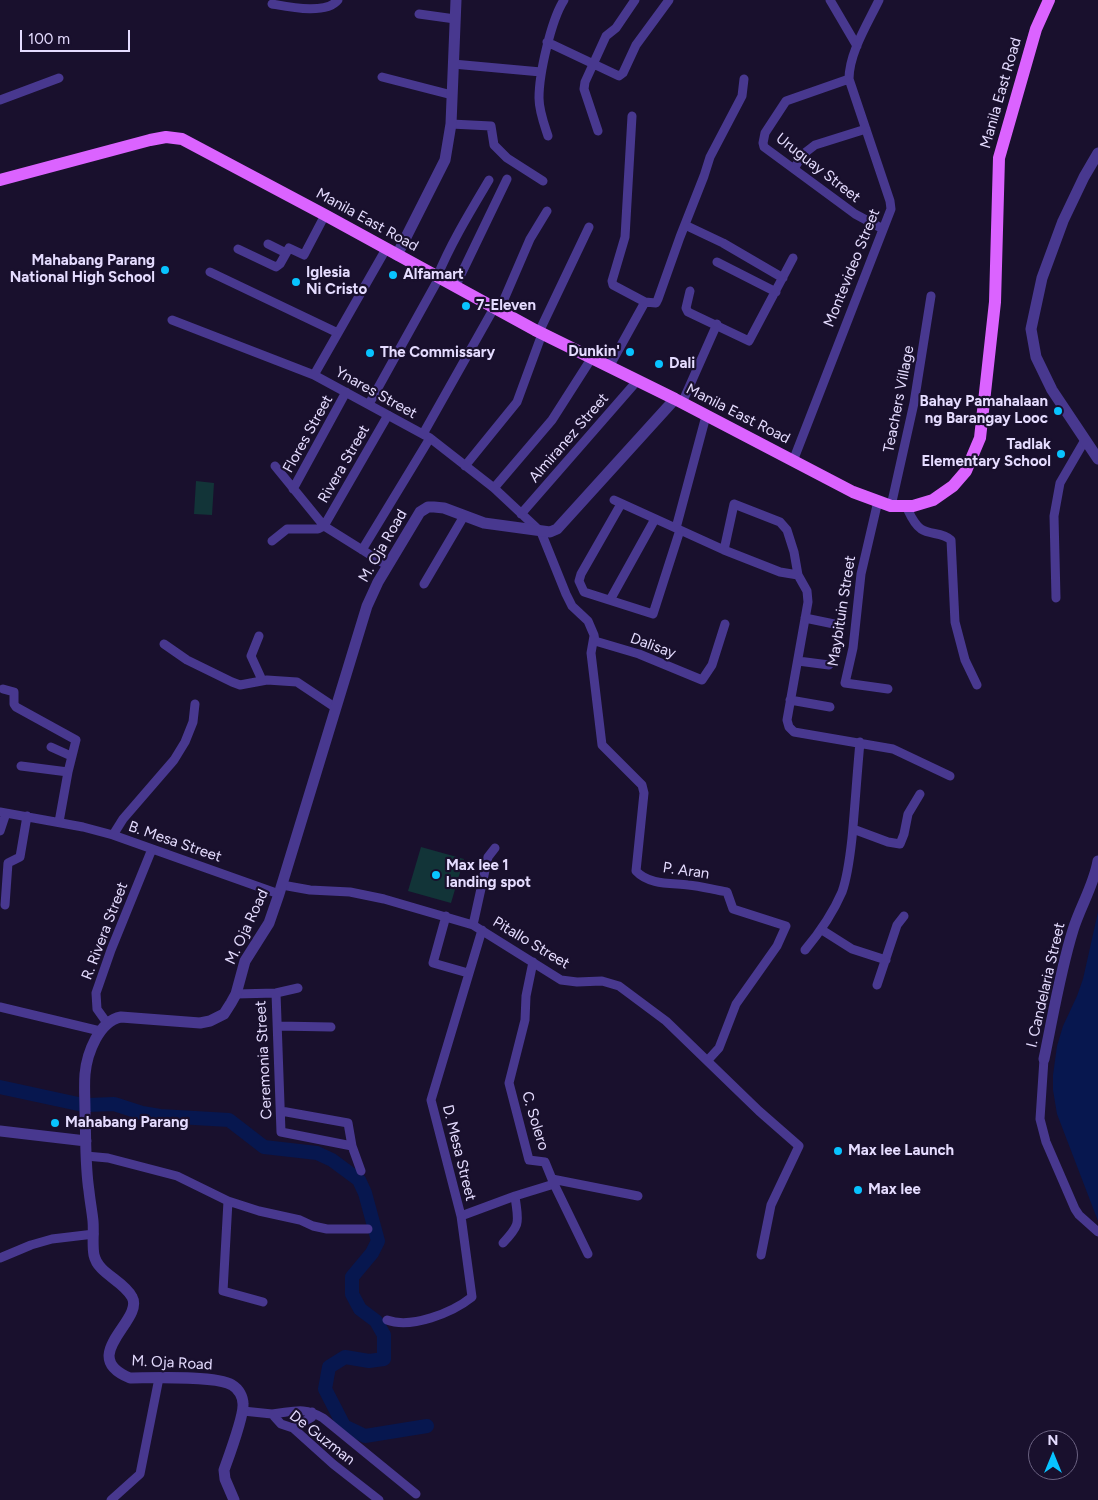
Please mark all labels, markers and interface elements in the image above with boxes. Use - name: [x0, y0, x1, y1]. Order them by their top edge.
- scale bar: [22, 20, 132, 52]
- text: 100 m: [28, 30, 70, 48]
- street label: Manila East Road: [977, 36, 1025, 150]
- street label: Uruguay Street: [772, 129, 864, 207]
- street label: Manila East Road: [313, 184, 421, 256]
- street label: Montevideo Street: [820, 206, 884, 330]
- place label: Mahabang Parang National High School: [10, 252, 155, 287]
- marker: Mahabang Parang National High School: [159, 264, 171, 276]
- place label: Iglesia Ni Cristo: [306, 264, 367, 299]
- place label: Alfamart: [403, 266, 464, 284]
- marker: Alfamart: [387, 269, 399, 281]
- marker: Iglesia Ni Cristo: [290, 276, 302, 288]
- place label: 7-Eleven: [476, 297, 536, 315]
- marker: 7-Eleven: [460, 300, 472, 312]
- place label: Dunkin': [568, 343, 620, 361]
- place label: The Commissary: [380, 344, 495, 362]
- street label: Teachers Village: [880, 344, 918, 454]
- marker: Dunkin': [624, 346, 636, 358]
- marker: The Commissary: [364, 347, 376, 359]
- place label: Dali: [669, 355, 695, 373]
- marker: Dali: [653, 358, 665, 370]
- street label: Ynares Street: [332, 363, 420, 423]
- street label: Manila East Road: [683, 380, 793, 448]
- street label: Almiranez Street: [525, 390, 613, 486]
- street label: Flores Street: [279, 392, 337, 476]
- place label: Bahay Pamahalaan ng Barangay Looc: [920, 393, 1048, 428]
- marker: Bahay Pamahalaan ng Barangay Looc: [1052, 405, 1064, 417]
- street label: Rivera Street: [314, 422, 374, 506]
- place label: Tadlak Elementary School: [922, 436, 1051, 471]
- marker: Tadlak Elementary School: [1055, 448, 1067, 460]
- street label: M. Oja Road: [355, 506, 411, 586]
- street label: Maybituin Street: [824, 554, 860, 668]
- street label: Dalisay: [628, 629, 678, 663]
- street label: B. Mesa Street: [126, 818, 224, 866]
- place label: Max lee 1 landing spot: [446, 857, 531, 892]
- street label: P. Aran: [662, 859, 710, 883]
- marker: Max lee 1 landing spot: [430, 869, 442, 881]
- street label: R. Rivera Street: [78, 880, 132, 982]
- street label: M. Oja Road: [222, 886, 272, 968]
- street label: Pitallo Street: [489, 913, 573, 973]
- street label: I. Candelaria Street: [1023, 921, 1069, 1049]
- street label: Ceremonia Street: [252, 1000, 276, 1120]
- street label: C. Solero: [518, 1089, 552, 1153]
- street label: D. Mesa Street: [438, 1103, 480, 1203]
- place label: Mahabang Parang: [65, 1114, 189, 1132]
- marker: Mahabang Parang: [49, 1117, 61, 1129]
- place label: Max lee Launch: [848, 1142, 954, 1160]
- marker: Max lee Launch: [832, 1145, 844, 1157]
- place label: Max lee: [868, 1181, 921, 1199]
- marker: Max lee: [852, 1184, 864, 1196]
- street label: M. Oja Road: [131, 1352, 213, 1374]
- street label: De Guzman: [286, 1407, 358, 1469]
- north arrow: [1028, 1430, 1078, 1480]
- text: N: [1048, 1432, 1058, 1449]

